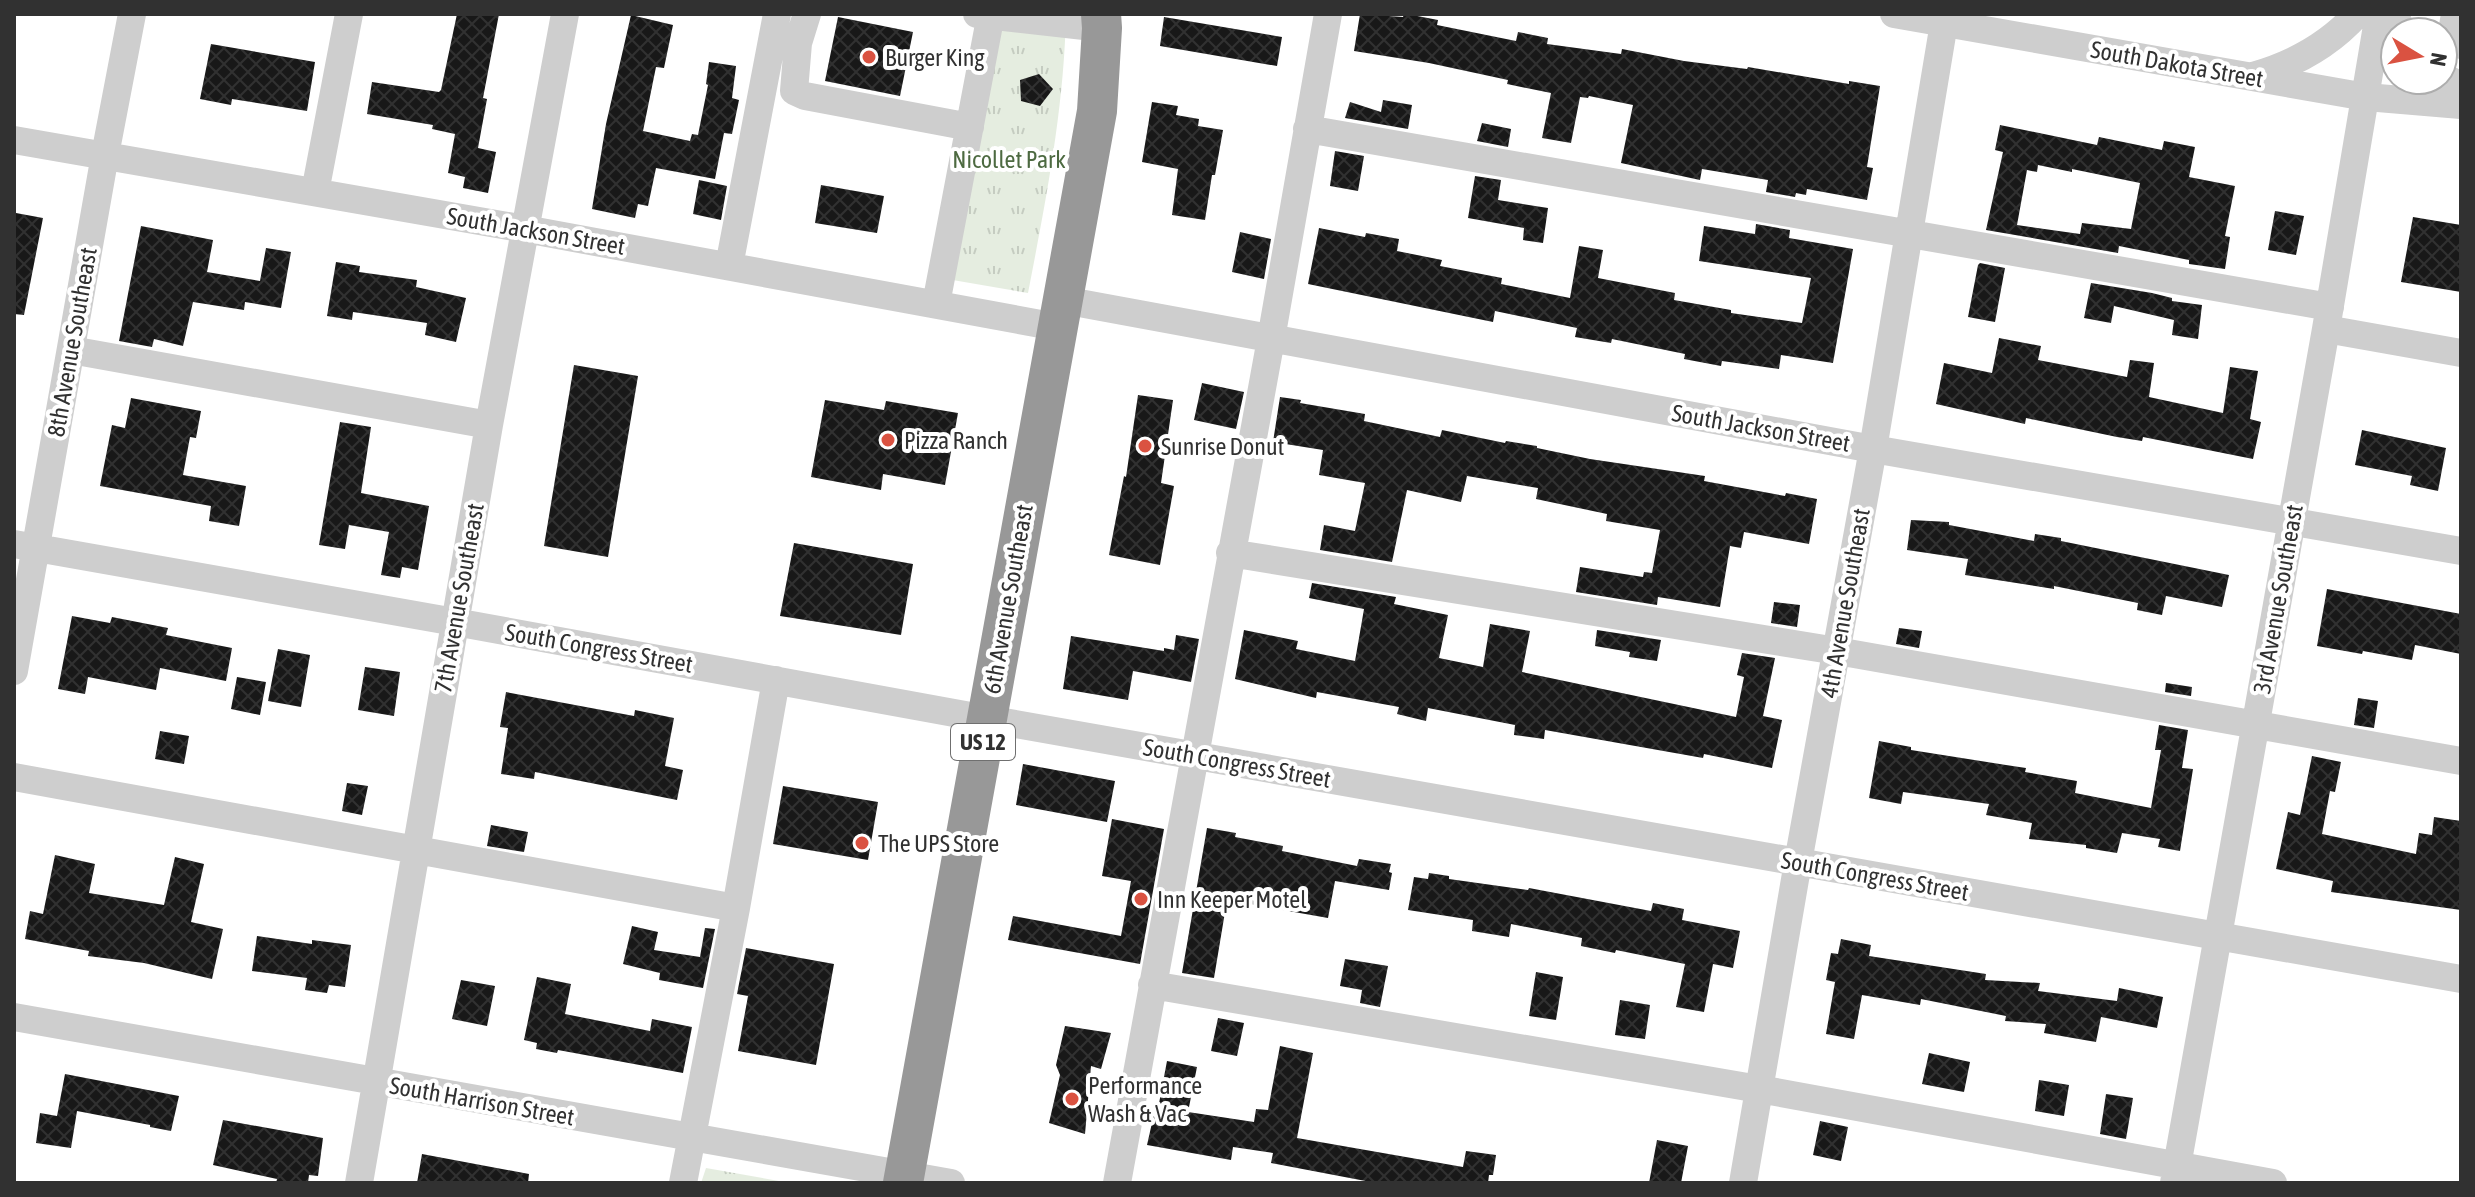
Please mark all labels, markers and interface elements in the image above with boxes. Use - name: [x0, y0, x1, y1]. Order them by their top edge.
- north arrow: [2379, 16, 2459, 96]
- street label: South Dakota Street: [2089, 36, 2265, 92]
- place label: Burger King: [885, 44, 985, 71]
- marker: Burger King: [860, 48, 878, 66]
- text: N: [2425, 51, 2453, 68]
- park label: Nicollet Park: [952, 146, 1066, 173]
- street label: South Jackson Street: [445, 202, 627, 260]
- street label: 8th Avenue Southeast: [42, 245, 102, 439]
- street label: South Jackson Street: [1670, 399, 1852, 457]
- place label: Pizza Ranch: [904, 427, 1008, 454]
- marker: Pizza Ranch: [879, 431, 897, 449]
- place label: Sunrise Donut: [1161, 433, 1285, 460]
- marker: Sunrise Donut: [1136, 437, 1154, 455]
- street label: 7th Avenue Southeast: [429, 501, 489, 695]
- street label: 6th Avenue Southeast: [978, 502, 1038, 696]
- street label: 3rd Avenue Southeast: [2248, 502, 2308, 696]
- street label: 4th Avenue Southeast: [1815, 506, 1875, 700]
- street label: South Congress Street: [503, 618, 695, 678]
- road number: US 12: [951, 724, 1015, 760]
- street label: South Congress Street: [1141, 733, 1333, 793]
- place label: The UPS Store: [878, 830, 999, 857]
- marker: The UPS Store: [853, 834, 871, 852]
- street label: South Congress Street: [1779, 846, 1971, 906]
- place label: Inn Keeper Motel: [1157, 886, 1307, 913]
- marker: Inn Keeper Motel: [1132, 890, 1150, 908]
- street label: South Harrison Street: [388, 1071, 576, 1131]
- place label: Performance Wash & Vac: [1088, 1072, 1202, 1127]
- marker: Performance Wash & Vac: [1063, 1090, 1081, 1108]

